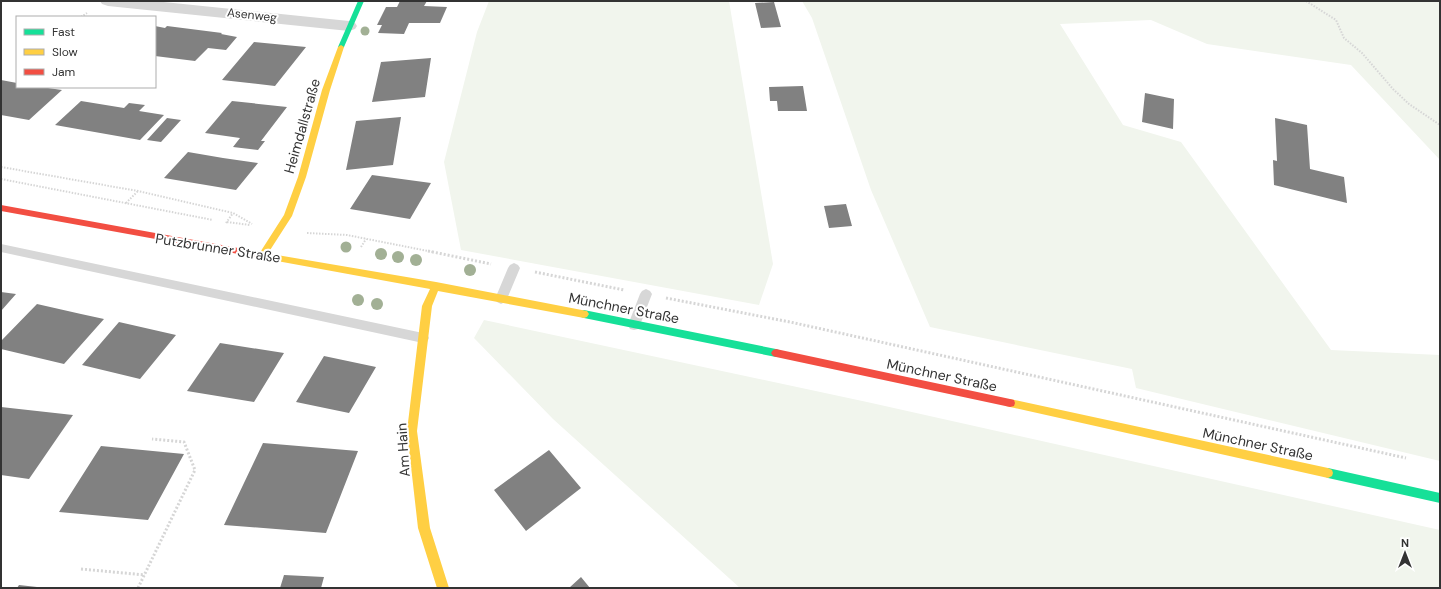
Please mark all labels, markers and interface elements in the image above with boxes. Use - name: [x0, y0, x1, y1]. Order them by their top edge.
- street label: Asenweg: [226, 4, 278, 26]
- legend: [16, 16, 156, 88]
- text: Fast: [52, 24, 75, 40]
- text: Slow: [52, 44, 78, 60]
- text: Jam: [52, 64, 75, 80]
- street label: Heimdallstraße: [280, 76, 324, 176]
- street label: Putzbrunner Straße: [154, 229, 282, 267]
- street label: Münchner Straße: [567, 288, 681, 328]
- street label: Münchner Straße: [885, 355, 999, 395]
- street label: Am Hain: [392, 422, 414, 478]
- street label: Münchner Straße: [1201, 424, 1315, 464]
- north arrow: [1385, 533, 1425, 573]
- text: N: [1401, 536, 1409, 550]

